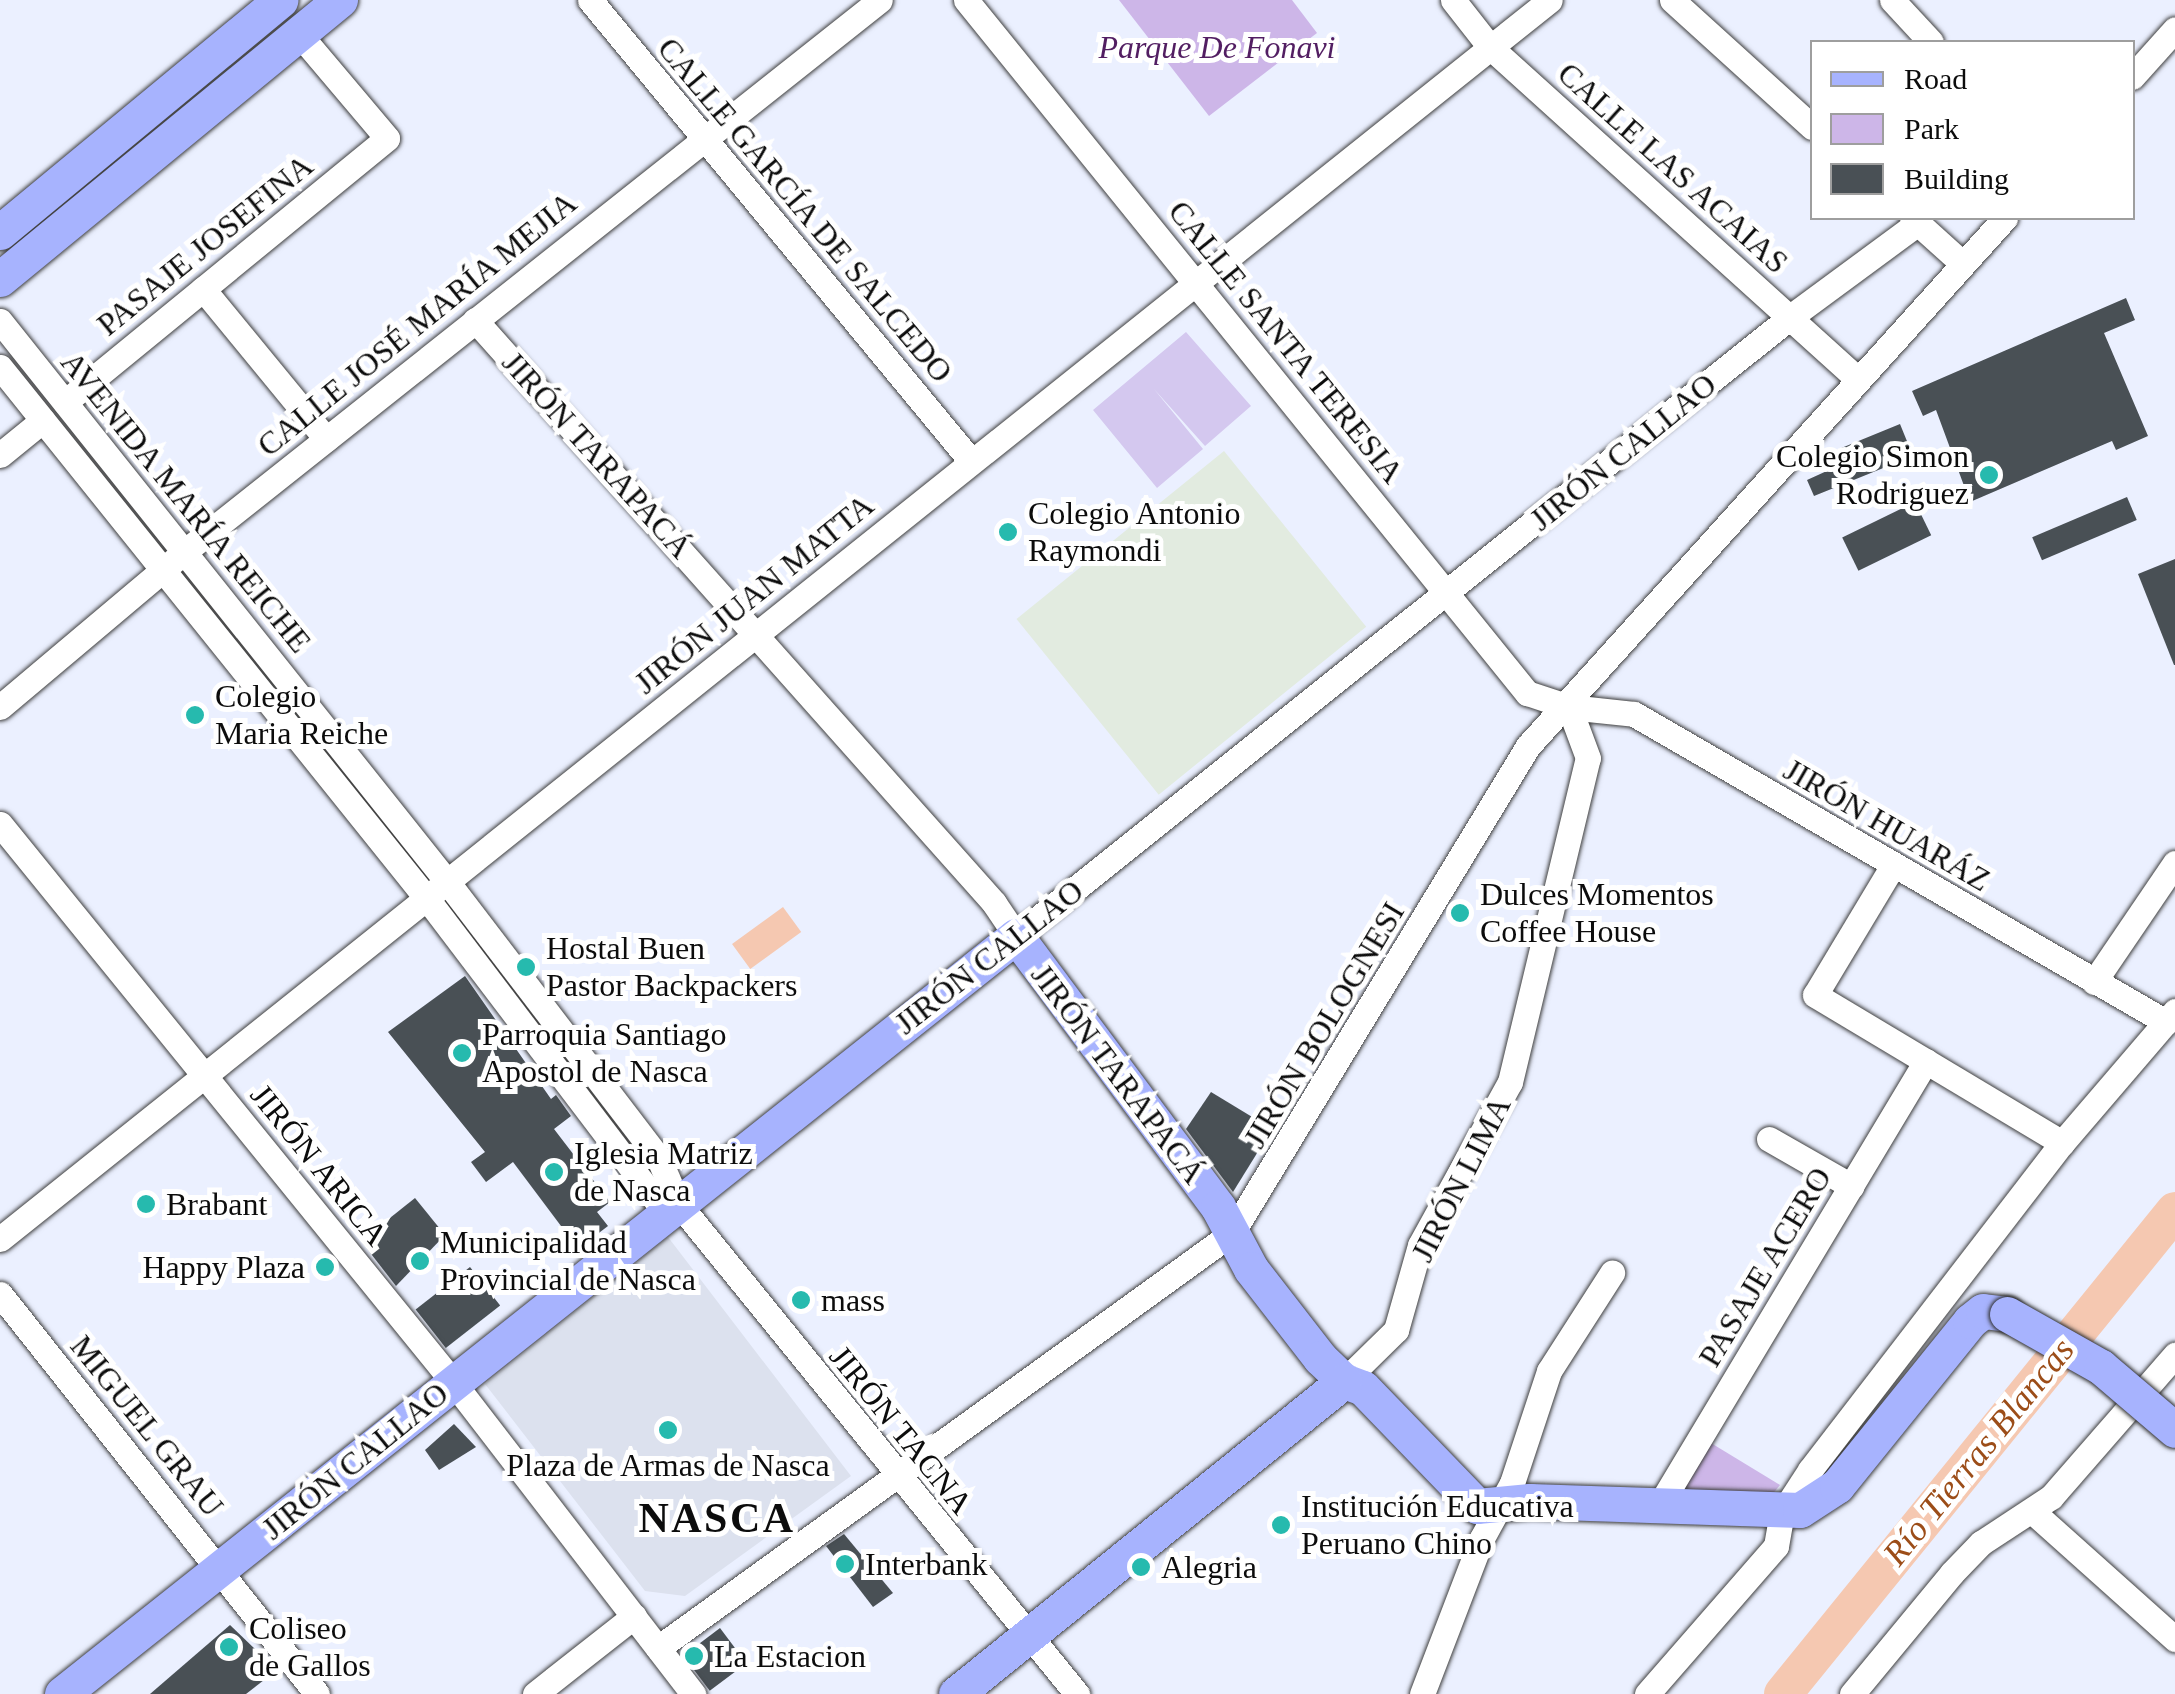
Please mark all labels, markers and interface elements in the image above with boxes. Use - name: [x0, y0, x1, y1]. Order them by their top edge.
- park label: Parque De Fonavi: [1099, 28, 1335, 66]
- street label: CALLE GARCÍA DE SALCEDO: [649, 29, 961, 391]
- legend: [1810, 40, 2135, 220]
- street label: CALLE LAS ACAIAS: [1549, 54, 1797, 282]
- text: Road: [1904, 62, 1967, 95]
- text: Park: [1904, 112, 1959, 145]
- street label: PASAJE JOSEFINA: [89, 146, 321, 344]
- text: Building: [1904, 162, 2009, 195]
- street label: CALLE JOSÉ MARÍA MEJIA: [249, 183, 585, 465]
- street label: CALLE SANTA TERESIA: [1159, 192, 1413, 492]
- street label: AVENIDA MARÍA REICHE: [52, 342, 320, 662]
- street label: JIRÓN TARAPACÁ: [494, 343, 700, 567]
- street label: JIRÓN CALLAO: [1522, 365, 1724, 539]
- place label: Colegio Simon Rodriguez: [1776, 438, 1969, 513]
- marker: Colegio Simon Rodriguez: [1978, 464, 2000, 486]
- street label: JIRÓN JUAN MATTA: [627, 486, 881, 702]
- place label: Colegio Antonio Raymondi: [1028, 495, 1242, 570]
- marker: Colegio Antonio Raymondi: [997, 521, 1019, 543]
- place label: Colegio Maria Reiche: [215, 678, 388, 753]
- marker: Colegio Maria Reiche: [184, 704, 206, 726]
- street label: JIRÓN HUARÁZ: [1777, 750, 1997, 900]
- street label: JIRÓN CALLAO: [887, 872, 1091, 1042]
- place label: Dulces Momentos Coffee House: [1480, 876, 1714, 951]
- street label: JIRÓN BOLOGNESI: [1235, 895, 1413, 1155]
- marker: Dulces Momentos Coffee House: [1449, 902, 1471, 924]
- place label: Hostal Buen Pastor Backpackers: [546, 930, 797, 1005]
- marker: Hostal Buen Pastor Backpackers: [515, 956, 537, 978]
- street label: JIRÓN TARAPACÁ: [1023, 956, 1213, 1192]
- place label: Parroquia Santiago Apostol de Nasca: [482, 1016, 726, 1091]
- marker: Parroquia Santiago Apostol de Nasca: [451, 1042, 473, 1064]
- street label: JIRÓN ARICA: [242, 1076, 396, 1254]
- street label: JIRÓN LIMA: [1403, 1090, 1519, 1268]
- place label: Iglesia Matriz de Nasca: [574, 1135, 753, 1210]
- street label: PASAJE ACERO: [1690, 1160, 1840, 1374]
- marker: Iglesia Matriz de Nasca: [543, 1161, 565, 1183]
- place label: Brabant: [166, 1185, 267, 1223]
- marker: Brabant: [135, 1193, 157, 1215]
- place label: Municipalidad Provincial de Nasca: [440, 1224, 696, 1299]
- place label: Happy Plaza: [142, 1248, 305, 1286]
- marker: Municipalidad Provincial de Nasca: [409, 1250, 431, 1272]
- marker: Happy Plaza: [314, 1256, 336, 1278]
- place label: mass: [821, 1281, 885, 1319]
- marker: mass: [790, 1289, 812, 1311]
- street label: MIGUEL GRAU: [62, 1327, 232, 1525]
- water label: Río Tierras Blancas: [1875, 1330, 2083, 1574]
- street label: JIRÓN TACNA: [821, 1338, 981, 1522]
- street label: JIRÓN CALLAO: [254, 1374, 456, 1548]
- marker: Plaza de Armas de Nasca: [657, 1419, 679, 1441]
- place label: Plaza de Armas de Nasca: [505, 1446, 831, 1484]
- place label: Institución Educativa Peruano Chino: [1301, 1488, 1574, 1563]
- district label: NASCA: [638, 1493, 796, 1543]
- marker: Institución Educativa Peruano Chino: [1270, 1514, 1292, 1536]
- place label: Interbank: [865, 1545, 988, 1583]
- place label: Alegria: [1161, 1548, 1257, 1586]
- marker: Interbank: [834, 1553, 856, 1575]
- marker: Alegria: [1130, 1556, 1152, 1578]
- place label: Coliseo de Gallos: [249, 1610, 371, 1685]
- marker: Coliseo de Gallos: [218, 1636, 240, 1658]
- place label: La Estacion: [714, 1637, 866, 1675]
- marker: La Estacion: [683, 1645, 705, 1667]

